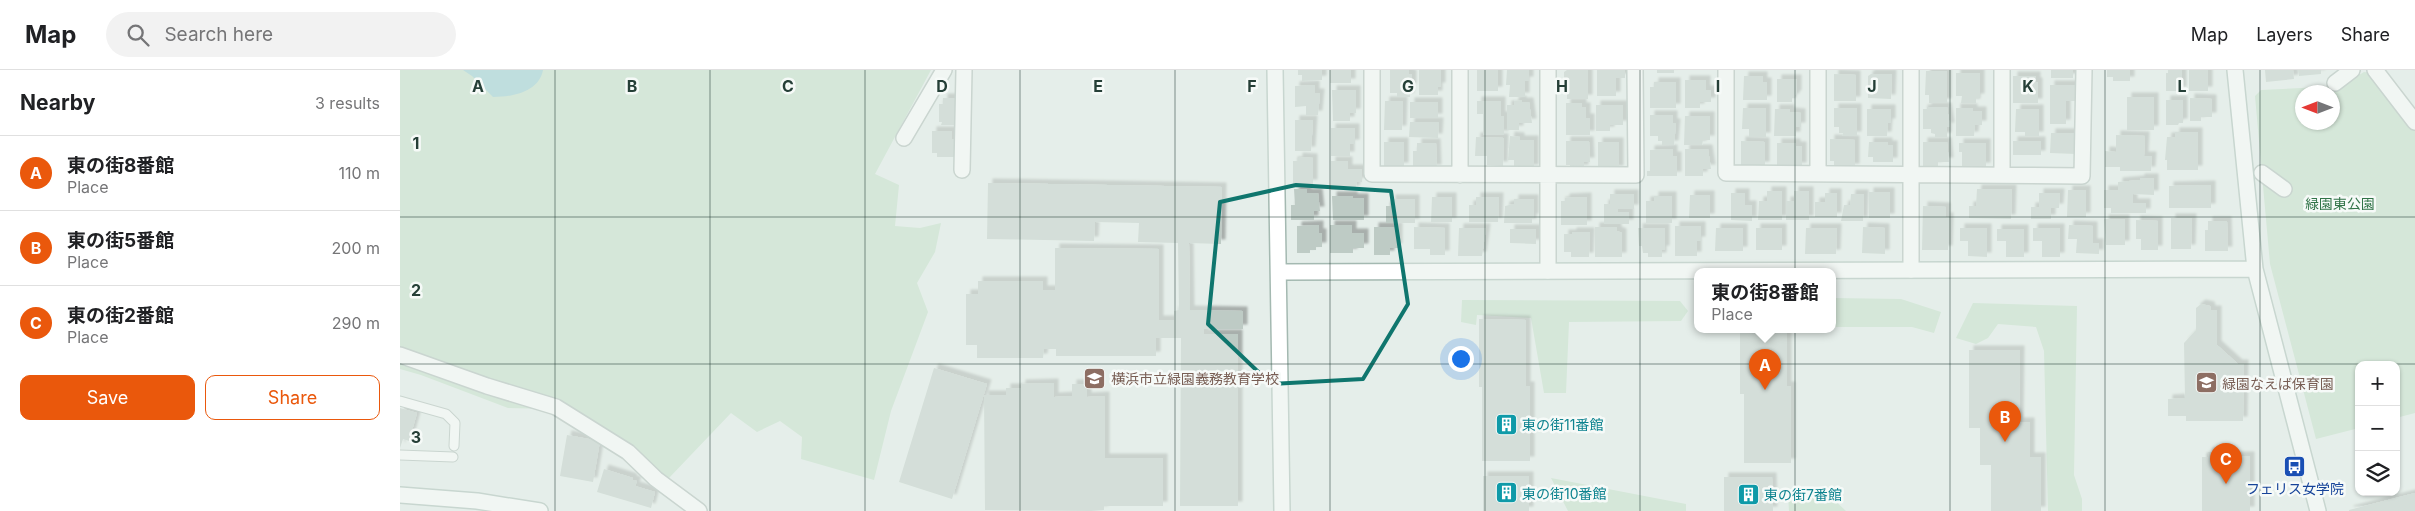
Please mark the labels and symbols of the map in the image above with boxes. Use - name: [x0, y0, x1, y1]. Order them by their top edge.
- text: A: [472, 76, 484, 96]
- text: B: [627, 76, 637, 96]
- text: C: [782, 76, 794, 96]
- text: D: [936, 76, 948, 96]
- text: E: [1093, 76, 1103, 96]
- text: F: [1247, 76, 1257, 96]
- text: G: [1402, 76, 1414, 96]
- text: H: [1556, 76, 1568, 96]
- text: I: [1716, 76, 1720, 96]
- text: J: [1867, 76, 1877, 96]
- text: K: [2022, 76, 2034, 96]
- text: L: [2177, 76, 2187, 96]
- north arrow: [2295, 85, 2340, 130]
- text: 1: [413, 133, 419, 153]
- park label: 緑園東公園: [2305, 195, 2375, 212]
- text: 2: [411, 280, 421, 300]
- your location: [1448, 346, 1474, 372]
- pin: A: [1749, 349, 1781, 390]
- school or university icon: 横浜市立緑園義務教育学校: [1083, 366, 1107, 390]
- place label: 横浜市立緑園義務教育学校: [1111, 370, 1279, 387]
- school or university icon: 緑園なえば保育園: [2194, 371, 2218, 395]
- place label: 緑園なえば保育園: [2222, 375, 2334, 392]
- pin: B: [1989, 401, 2021, 442]
- building icon: 東の街11番館: [1494, 412, 1518, 436]
- place label: 東の街11番館: [1522, 416, 1603, 433]
- text: 3: [411, 427, 421, 447]
- pin: C: [2210, 443, 2242, 484]
- bus stop icon: フェリス女学院: [2283, 454, 2307, 478]
- place label: フェリス女学院: [2246, 480, 2344, 497]
- building icon: 東の街10番館: [1494, 481, 1518, 505]
- building icon: 東の街7番館: [1736, 482, 1760, 506]
- place label: 東の街10番館: [1522, 485, 1607, 502]
- place label: 東の街7番館: [1764, 486, 1842, 503]

